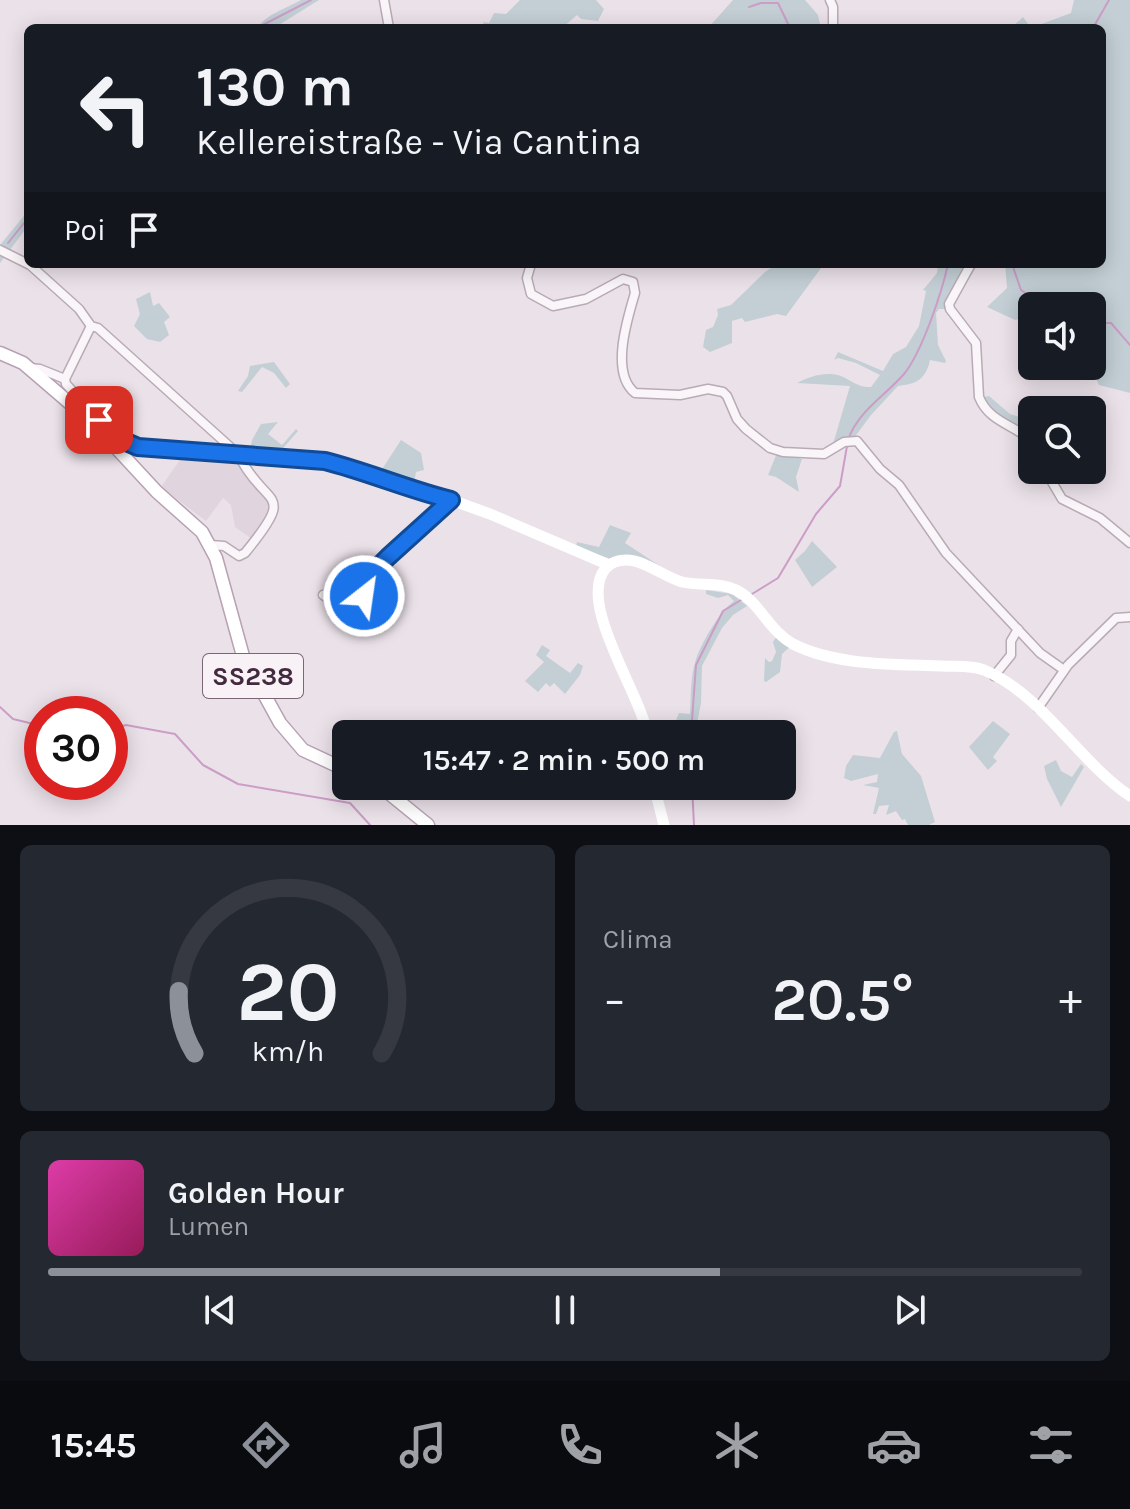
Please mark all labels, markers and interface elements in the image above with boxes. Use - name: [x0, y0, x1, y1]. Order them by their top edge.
- text: 130 m: [196, 54, 354, 119]
- icon: left: [64, 56, 168, 160]
- text: Kellereistraße - Via Cantina: [196, 121, 641, 163]
- icon: arrive: [122, 208, 166, 252]
- text: Poi: [64, 212, 106, 248]
- map controls: [1018, 292, 1106, 484]
- button: sound: [1018, 292, 1106, 380]
- pin: [65, 386, 133, 454]
- button: search: [1018, 396, 1106, 484]
- icon: arrive: [77, 398, 121, 442]
- position arrow: [322, 554, 406, 638]
- road number: SS238: [203, 654, 303, 698]
- speed limit sign: 30: [24, 696, 128, 800]
- text: 15:47 · 2 min · 500 m: [423, 742, 705, 778]
- text: Clima: [603, 924, 673, 955]
- text: 20: [236, 944, 339, 1041]
- text: 20.5°: [771, 965, 914, 1035]
- text: −: [603, 974, 626, 1025]
- text: +: [1059, 974, 1082, 1025]
- text: km/h: [251, 1035, 324, 1068]
- text: Golden Hour: [168, 1175, 344, 1211]
- text: Lumen: [168, 1211, 249, 1242]
- icon: previous: [198, 1288, 242, 1332]
- icon: pause: [543, 1288, 587, 1332]
- icon: next: [888, 1288, 932, 1332]
- icon: directions: [238, 1417, 294, 1473]
- icon: music: [395, 1417, 451, 1473]
- icon: phone: [552, 1417, 608, 1473]
- icon: climate: [709, 1417, 765, 1473]
- icon: car: [866, 1417, 922, 1473]
- icon: filters: [1023, 1417, 1079, 1473]
- text: 15:45: [51, 1424, 136, 1466]

